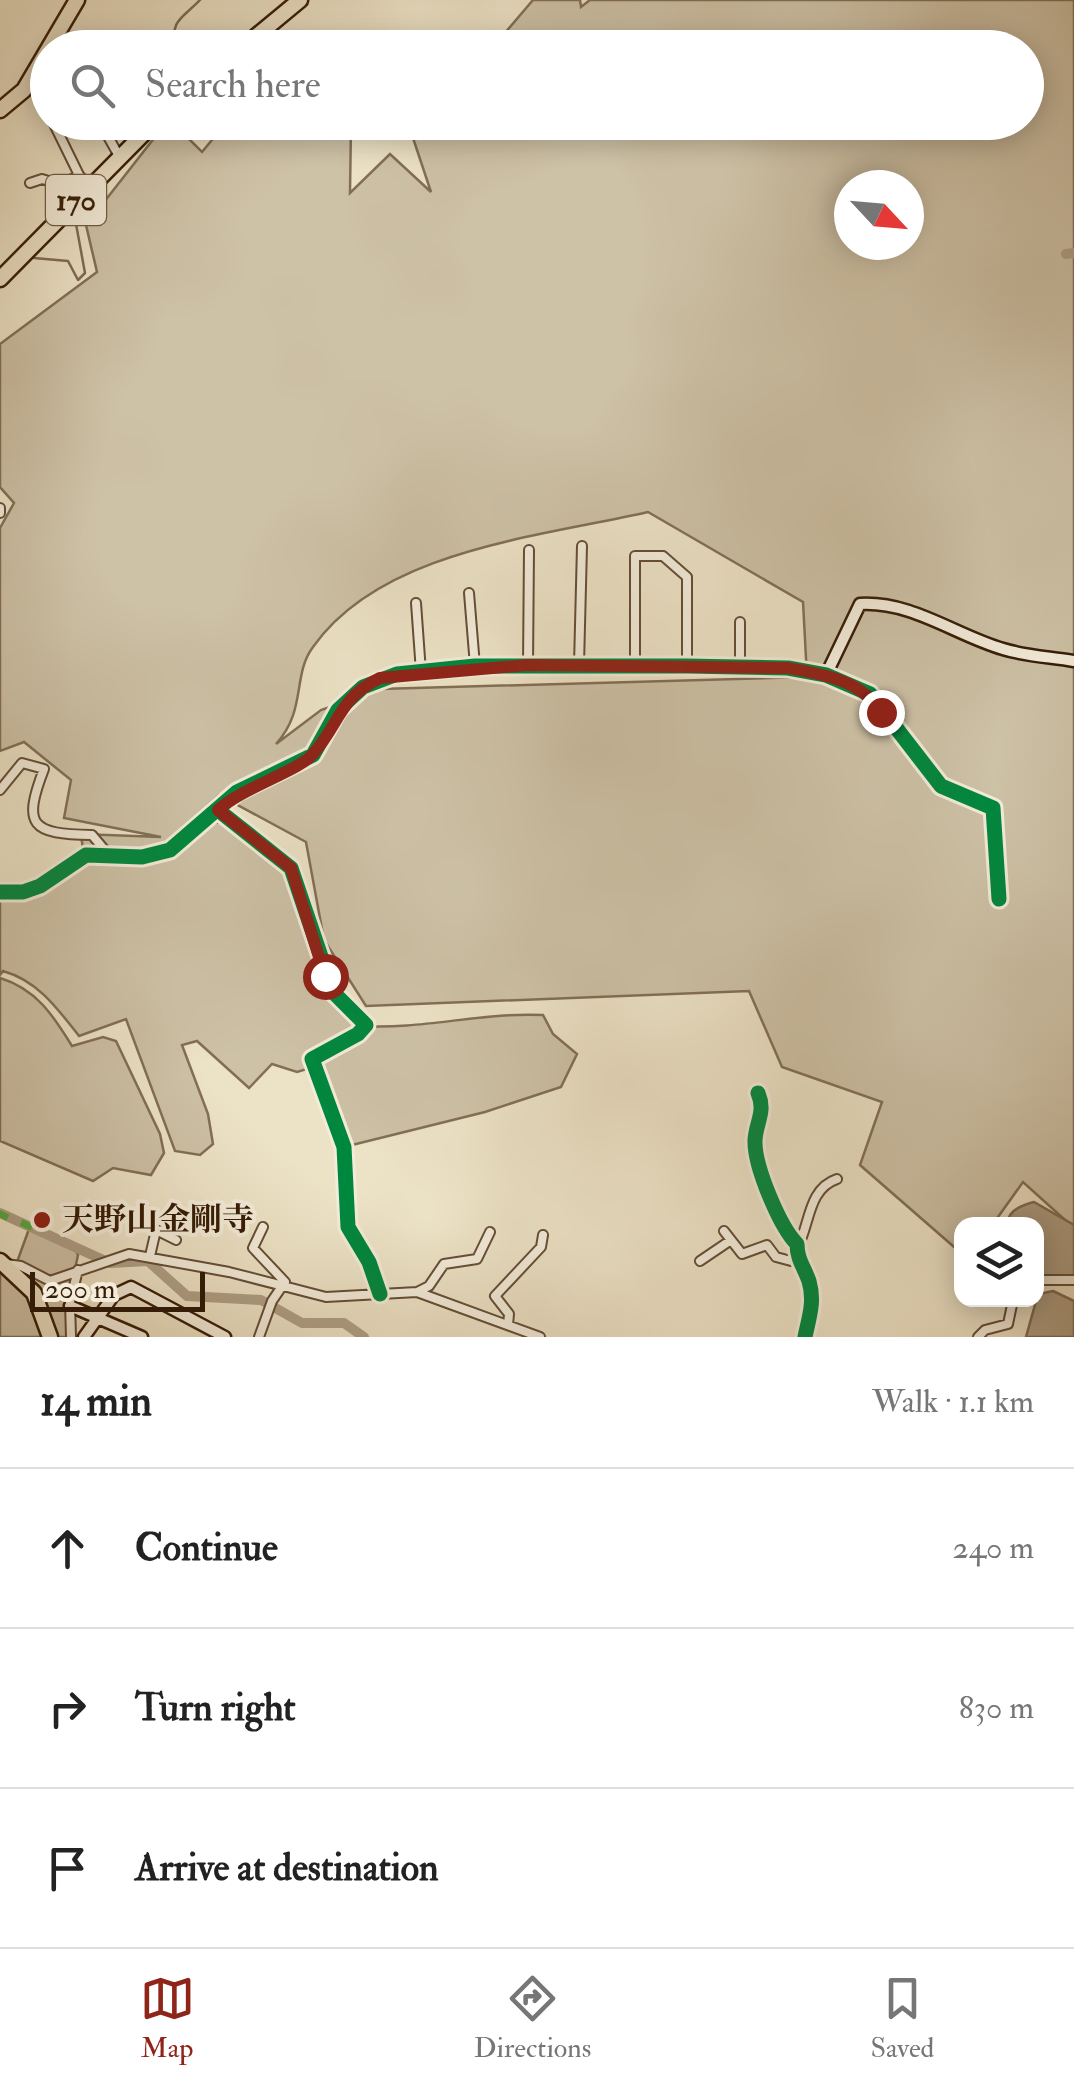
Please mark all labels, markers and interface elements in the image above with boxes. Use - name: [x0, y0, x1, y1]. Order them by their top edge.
- search box: [30, 30, 1044, 140]
- icon: search: [65, 58, 120, 113]
- text: Search here: [145, 61, 321, 109]
- north arrow: [834, 170, 924, 260]
- road number: 170: [46, 175, 106, 225]
- route end: [859, 690, 905, 736]
- route start: [303, 954, 349, 1000]
- place label: 天野山金剛寺: [62, 1200, 254, 1240]
- marker: 天野山金剛寺: [31, 1209, 53, 1231]
- map controls: [954, 1217, 1044, 1307]
- button: layers: [954, 1217, 1044, 1307]
- scale bar: [30, 1267, 205, 1312]
- text: 200 m: [45, 1272, 116, 1307]
- text: 14 min: [40, 1376, 152, 1428]
- text: Walk · 1.1 km: [872, 1382, 1034, 1422]
- icon: ahead: [40, 1521, 95, 1576]
- text: Continue: [135, 1524, 278, 1572]
- text: 240 m: [953, 1528, 1034, 1568]
- icon: right: [40, 1681, 95, 1736]
- text: Turn right: [135, 1684, 296, 1732]
- text: 830 m: [959, 1688, 1034, 1728]
- icon: arrive: [40, 1841, 95, 1896]
- text: Arrive at destination: [135, 1844, 439, 1892]
- tab: Map: [140, 1971, 195, 2066]
- tab: Directions: [474, 1971, 591, 2066]
- tab: Saved: [870, 1971, 934, 2066]

